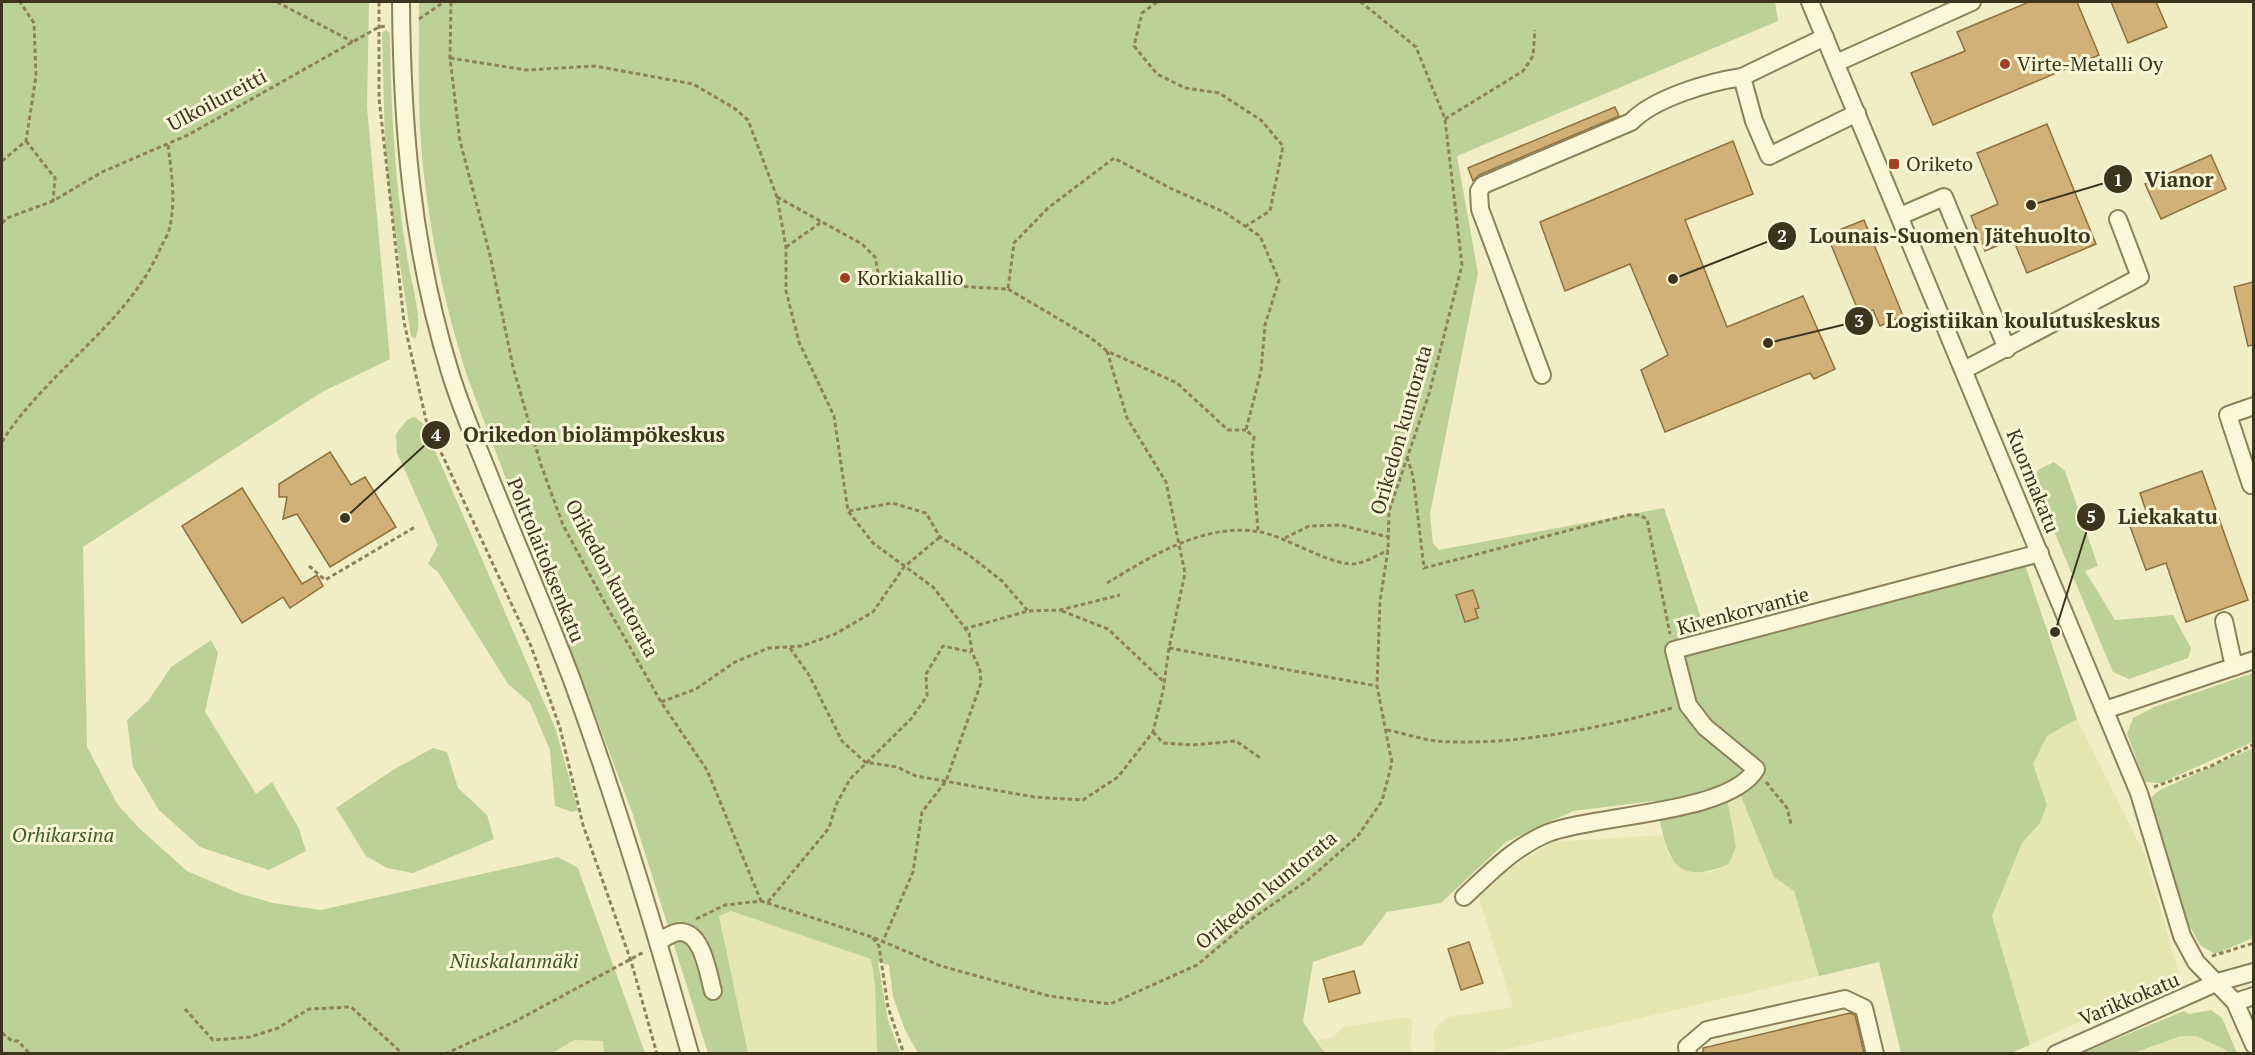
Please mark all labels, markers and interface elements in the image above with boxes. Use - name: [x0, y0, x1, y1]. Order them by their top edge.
- place label: Virte-Metalli Oy: [2017, 50, 2164, 77]
- marker: Virte-Metalli Oy: [1998, 57, 2012, 71]
- street label: Ulkoilureitti: [162, 62, 271, 137]
- place label: Oriketo: [1906, 150, 1973, 177]
- marker: Oriketo: [1887, 157, 1901, 171]
- callout: Vianor: [2103, 160, 2226, 199]
- text: Vianor: [2144, 165, 2214, 193]
- text: 1: [2113, 167, 2123, 191]
- callout: Lounais-Suomen Jätehuolto: [1767, 216, 2103, 255]
- text: Lounais-Suomen Jätehuolto: [1809, 221, 2091, 249]
- text: 2: [1777, 223, 1787, 247]
- place label: Korkiakallio: [857, 264, 964, 291]
- marker: Korkiakallio: [838, 271, 852, 285]
- callout: Logistiikan koulutuskeskus: [1844, 302, 2172, 341]
- text: Logistiikan koulutuskeskus: [1886, 306, 2160, 334]
- text: 3: [1854, 308, 1864, 332]
- street label: Orikedon kuntorata: [1363, 342, 1438, 518]
- callout: Orikedon biolämpökeskus: [421, 416, 737, 455]
- text: Orikedon biolämpökeskus: [463, 420, 725, 448]
- text: 4: [431, 422, 442, 446]
- street label: Kuormakatu: [2000, 425, 2067, 537]
- street label: Polttolaitoksenkatu: [501, 474, 592, 646]
- street label: Orikedon kuntorata: [559, 494, 665, 661]
- callout: Liekakatu: [2076, 498, 2230, 537]
- text: Liekakatu: [2118, 502, 2218, 530]
- text: 5: [2086, 504, 2096, 528]
- street label: Kivenkorvantie: [1674, 580, 1812, 641]
- park label: Orhikarsina: [12, 821, 114, 848]
- street label: Orikedon kuntorata: [1189, 824, 1342, 955]
- park label: Niuskalanmäki: [449, 947, 579, 974]
- street label: Varikkokatu: [2074, 965, 2183, 1032]

